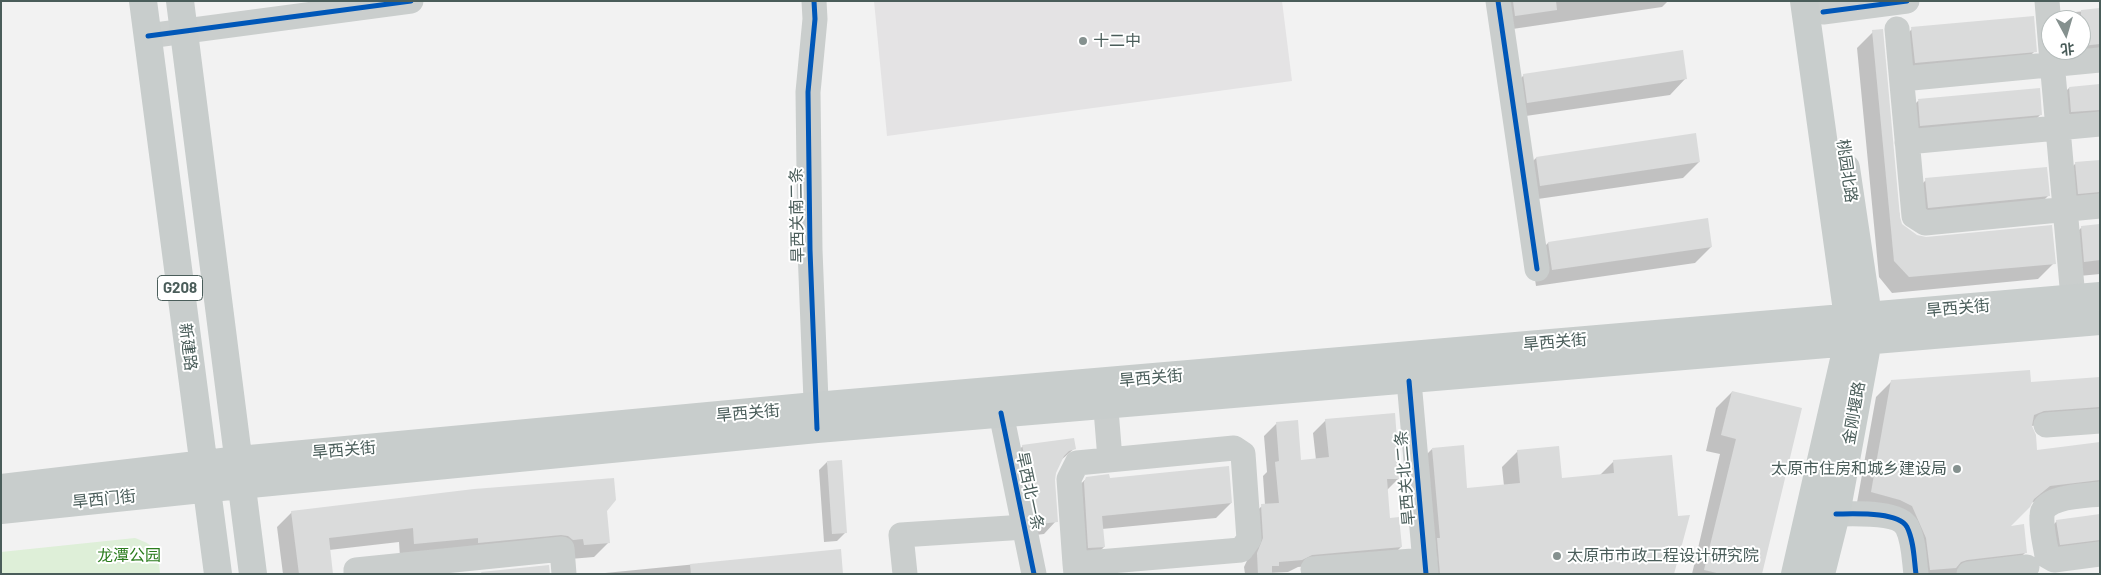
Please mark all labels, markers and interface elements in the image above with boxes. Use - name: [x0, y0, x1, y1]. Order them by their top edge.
- north arrow: [2041, 10, 2091, 60]
- place label: 十二中: [1093, 31, 1141, 51]
- marker: 十二中: [1077, 35, 1089, 47]
- text: 北: [2060, 40, 2075, 59]
- street label: 桃园北路: [1833, 138, 1861, 204]
- street label: 旱西关南二条: [787, 167, 807, 263]
- road number: G208: [158, 276, 202, 300]
- street label: 旱西关街: [1925, 296, 1991, 320]
- street label: 新建路: [176, 322, 200, 372]
- street label: 旱西关街: [1522, 330, 1588, 354]
- street label: 旱西关街: [1118, 366, 1184, 390]
- street label: 金刚堰路: [1839, 380, 1869, 446]
- street label: 旱西关街: [715, 401, 781, 425]
- street label: 旱西关北二条: [1391, 429, 1419, 527]
- street label: 旱西关街: [311, 438, 377, 462]
- street label: 旱西北一条: [1012, 450, 1048, 532]
- place label: 太原市住房和城乡建设局: [1771, 459, 1947, 479]
- marker: 太原市住房和城乡建设局: [1951, 463, 1963, 475]
- street label: 旱西门街: [71, 486, 137, 512]
- park label: 龙潭公园: [97, 546, 161, 566]
- place label: 太原市市政工程设计研究院: [1567, 546, 1759, 566]
- marker: 太原市市政工程设计研究院: [1551, 550, 1563, 562]

